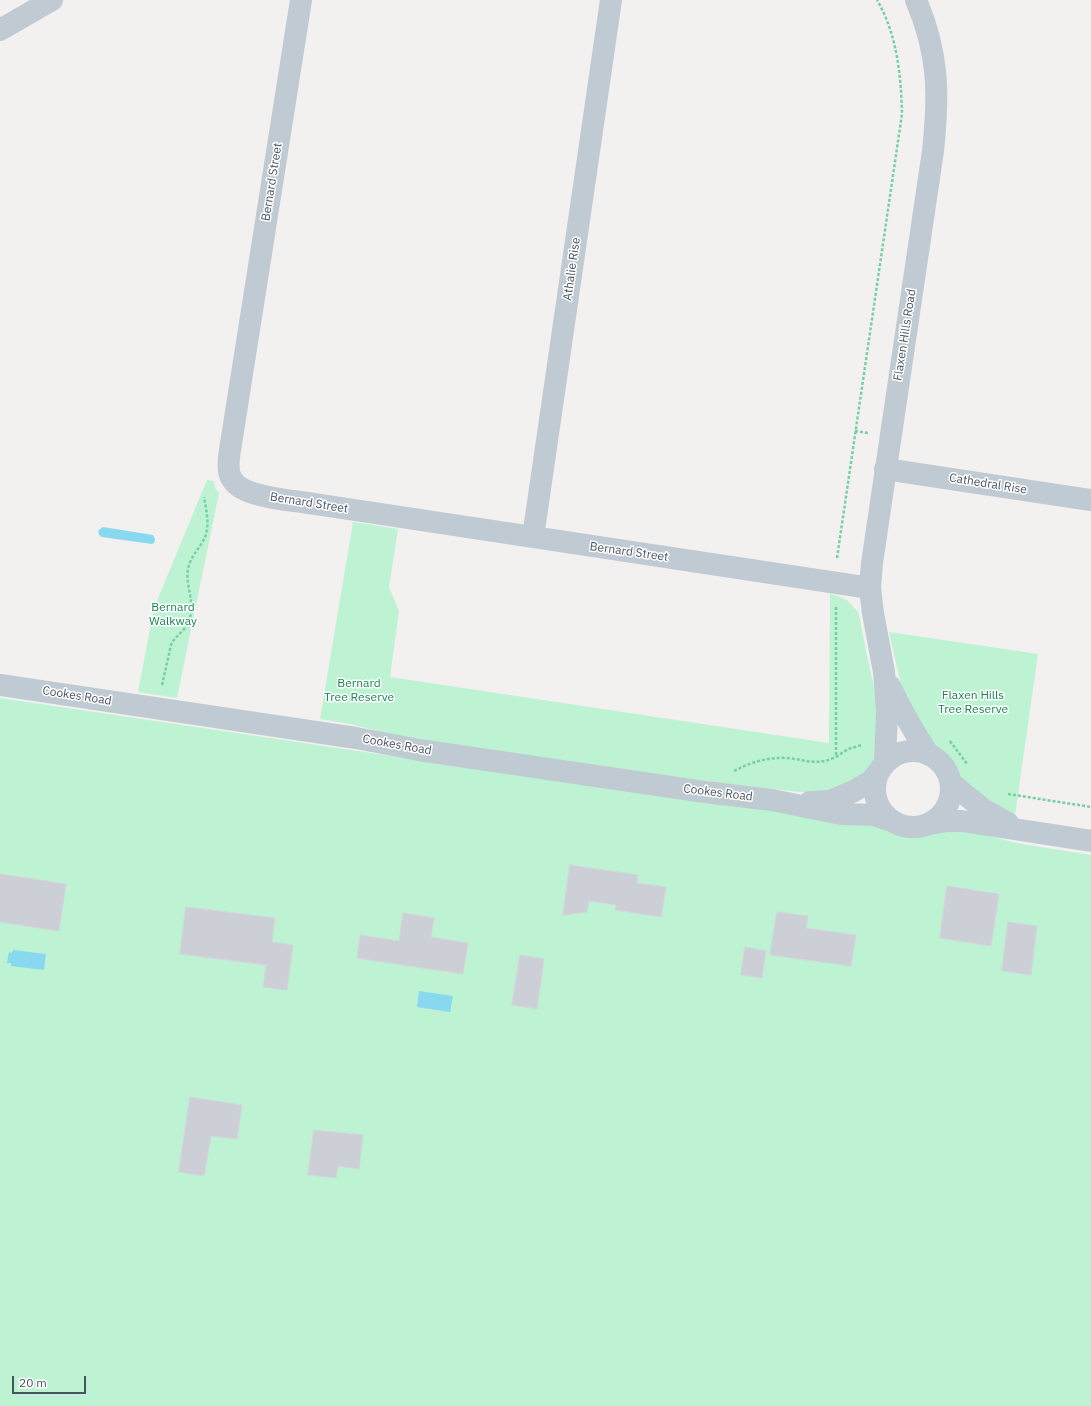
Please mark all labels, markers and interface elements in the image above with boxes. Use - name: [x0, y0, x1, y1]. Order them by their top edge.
- street label: Bernard Street: [259, 142, 285, 222]
- street label: Athalie Rise: [560, 236, 584, 302]
- street label: Flaxen Hills Road: [891, 288, 919, 382]
- street label: Cathedral Rise: [948, 471, 1028, 497]
- street label: Bernard Street: [269, 490, 349, 516]
- street label: Bernard Street: [589, 539, 669, 565]
- park label: Bernard Walkway: [149, 601, 197, 629]
- park label: Bernard Tree Reserve: [324, 677, 394, 705]
- street label: Cookes Road: [41, 683, 113, 709]
- park label: Flaxen Hills Tree Reserve: [938, 689, 1008, 717]
- street label: Cookes Road: [361, 732, 433, 758]
- street label: Cookes Road: [682, 782, 754, 804]
- scale bar: [14, 1368, 88, 1394]
- text: 20 m: [19, 1375, 47, 1390]

